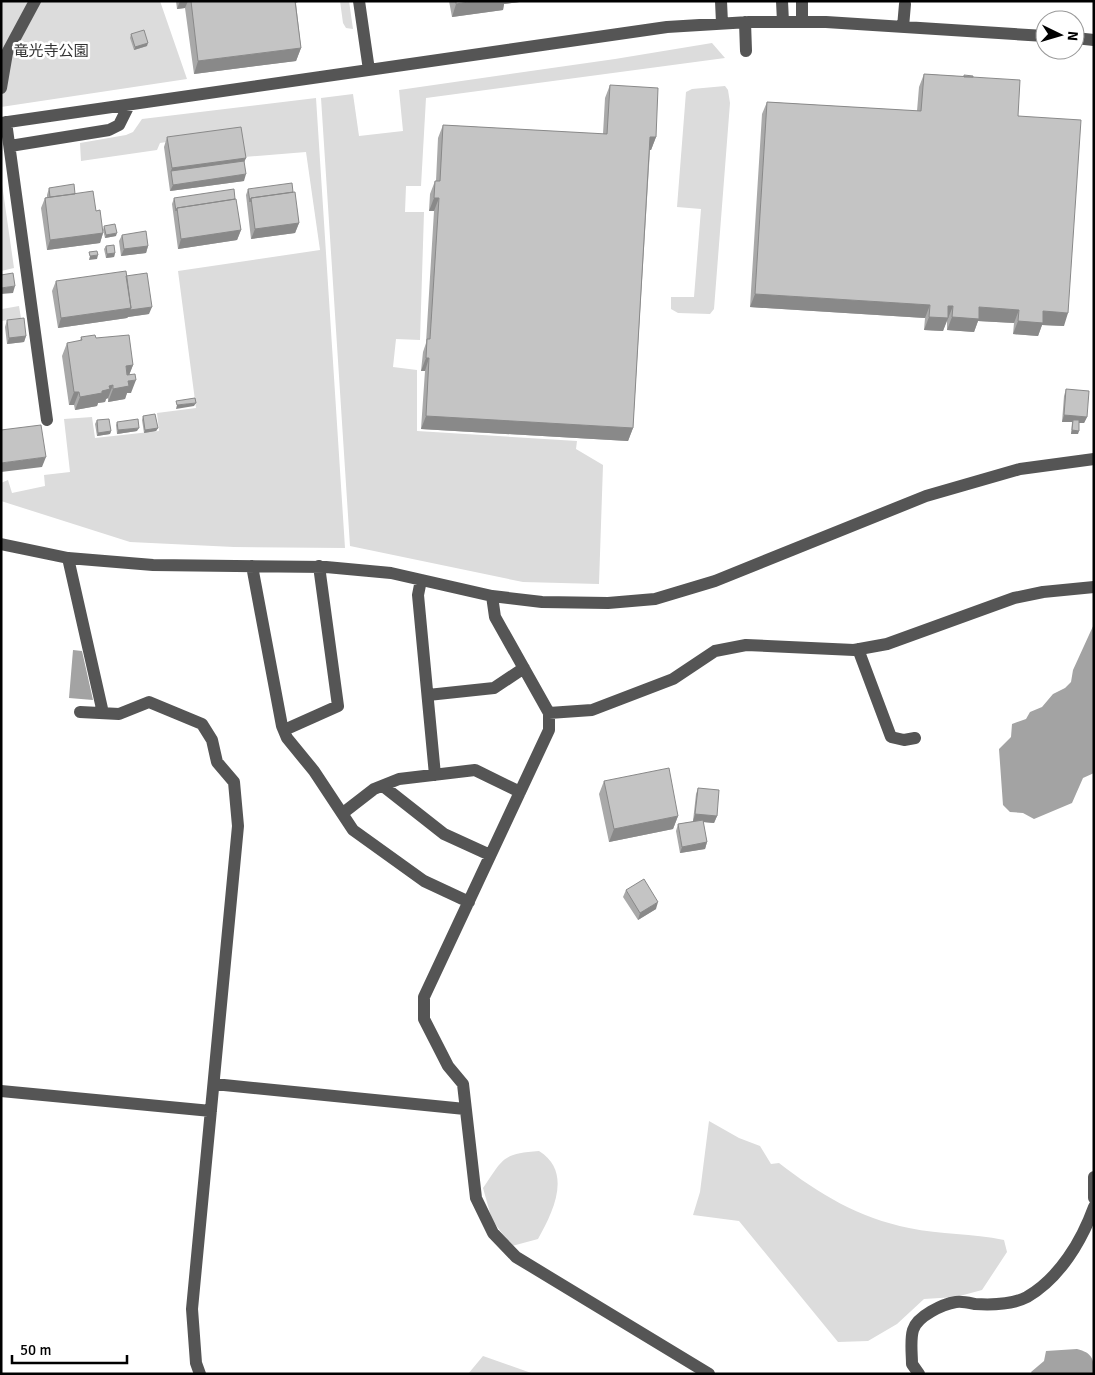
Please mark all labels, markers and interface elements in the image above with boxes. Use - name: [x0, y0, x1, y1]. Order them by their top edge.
- north arrow: [1035, 10, 1085, 60]
- text: N: [1064, 30, 1081, 42]
- park label: 竜光寺公園: [13, 42, 89, 60]
- scale bar: [12, 1332, 128, 1364]
- text: 50 m: [20, 1341, 51, 1359]

